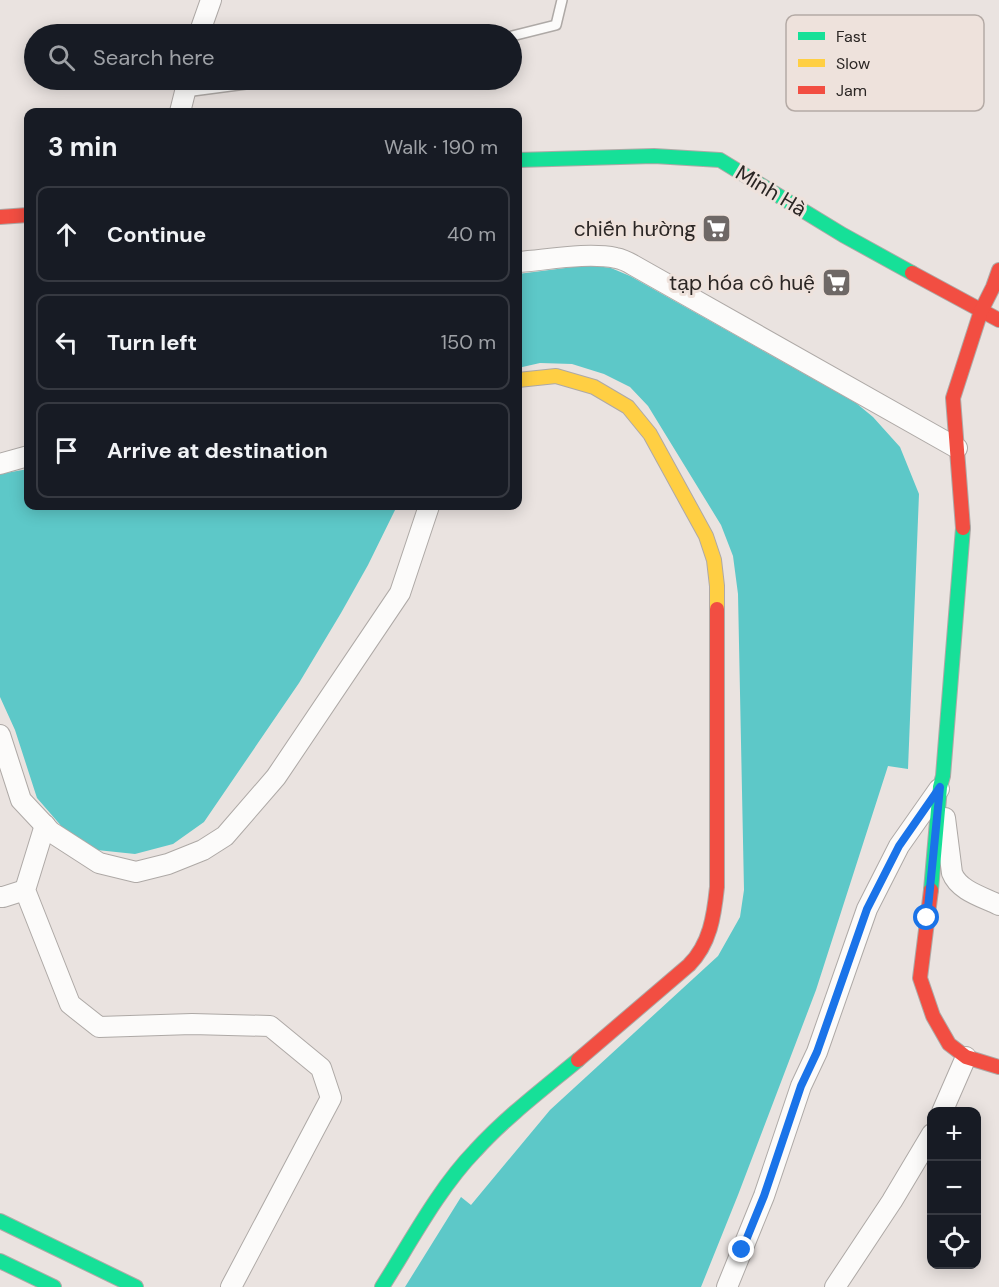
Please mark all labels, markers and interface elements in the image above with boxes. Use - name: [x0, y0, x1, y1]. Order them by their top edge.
- legend: [786, 15, 984, 111]
- search box: [24, 24, 522, 90]
- text: Fast: [836, 26, 867, 47]
- icon: search: [45, 41, 78, 74]
- text: Search here: [93, 43, 214, 72]
- text: Slow: [836, 53, 870, 74]
- text: Jam: [836, 80, 867, 101]
- text: 3 min: [48, 130, 117, 164]
- text: Walk · 190 m: [384, 134, 498, 160]
- street label: Minh Hà: [730, 159, 812, 223]
- supermarket icon: chiến hường: [701, 213, 733, 245]
- place label: chiến hường: [574, 215, 696, 243]
- icon: ahead: [50, 218, 83, 251]
- text: Continue: [107, 220, 206, 249]
- text: 40 m: [447, 221, 496, 247]
- supermarket icon: tạp hóa cô huệ: [820, 267, 852, 299]
- place label: tạp hóa cô huệ: [669, 269, 815, 297]
- icon: left: [50, 326, 83, 359]
- text: Turn left: [107, 328, 197, 357]
- text: 150 m: [441, 329, 496, 355]
- icon: arrive: [50, 434, 83, 467]
- text: Arrive at destination: [107, 436, 328, 465]
- route start: [913, 904, 939, 930]
- map controls: [927, 1107, 981, 1269]
- button: +: [927, 1107, 981, 1161]
- button: −: [927, 1161, 981, 1215]
- button: locate: [927, 1215, 981, 1269]
- route end: [728, 1236, 754, 1262]

